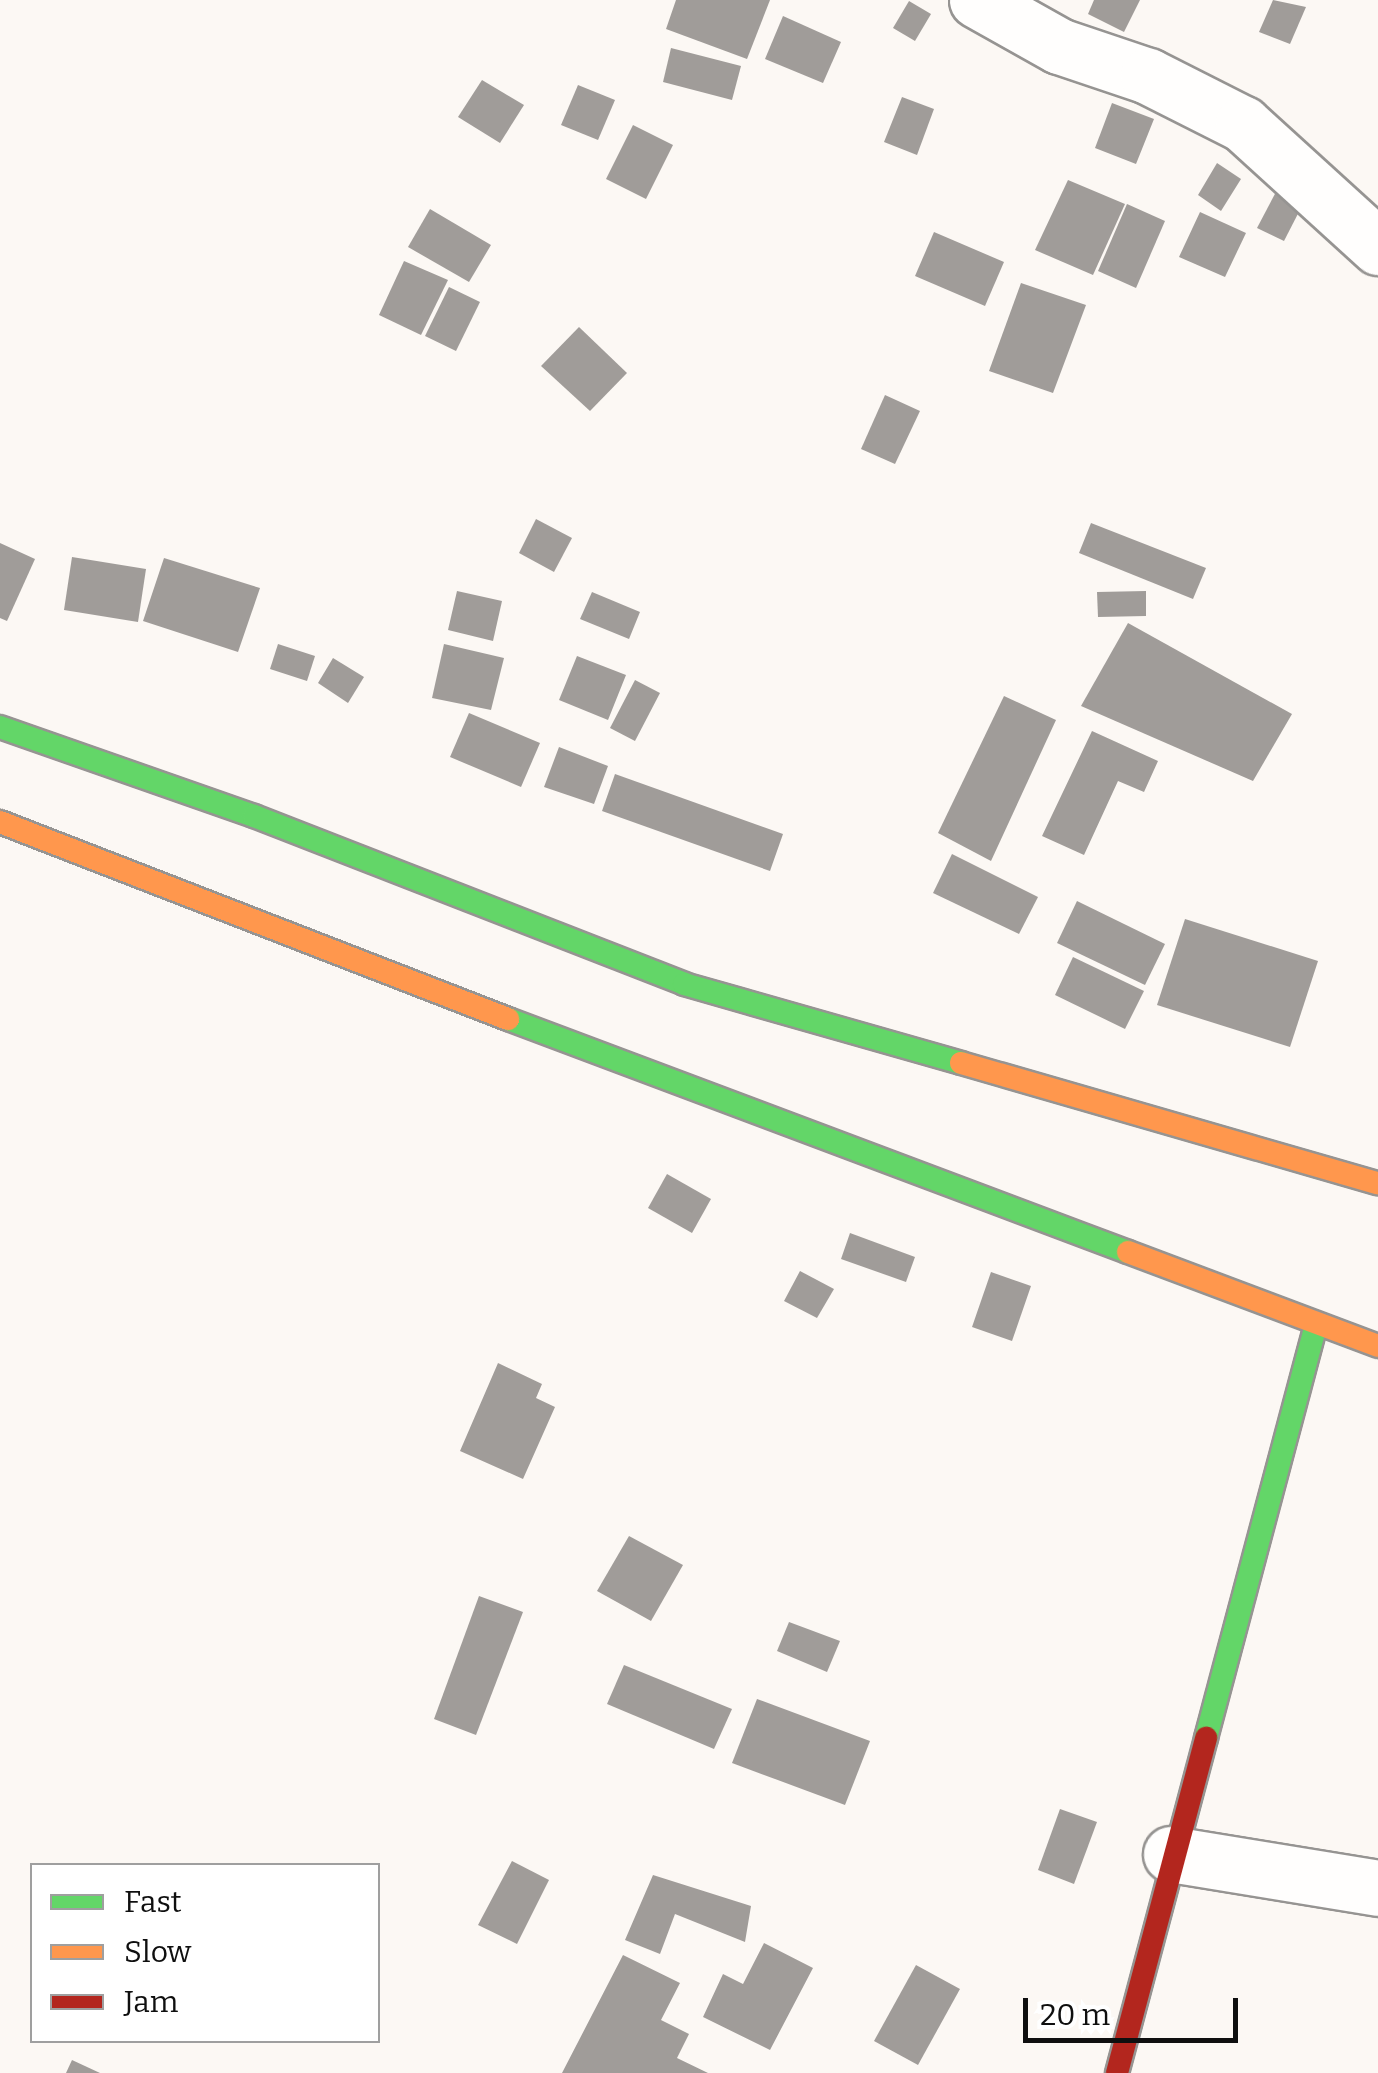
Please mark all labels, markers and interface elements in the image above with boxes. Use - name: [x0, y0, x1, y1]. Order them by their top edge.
- legend: [30, 1863, 380, 2043]
- text: Fast: [124, 1884, 182, 1920]
- text: Slow: [124, 1934, 191, 1970]
- scale bar: [1028, 1978, 1243, 2040]
- text: Jam: [124, 1984, 178, 2020]
- text: 20 m: [1040, 1997, 1110, 2033]

